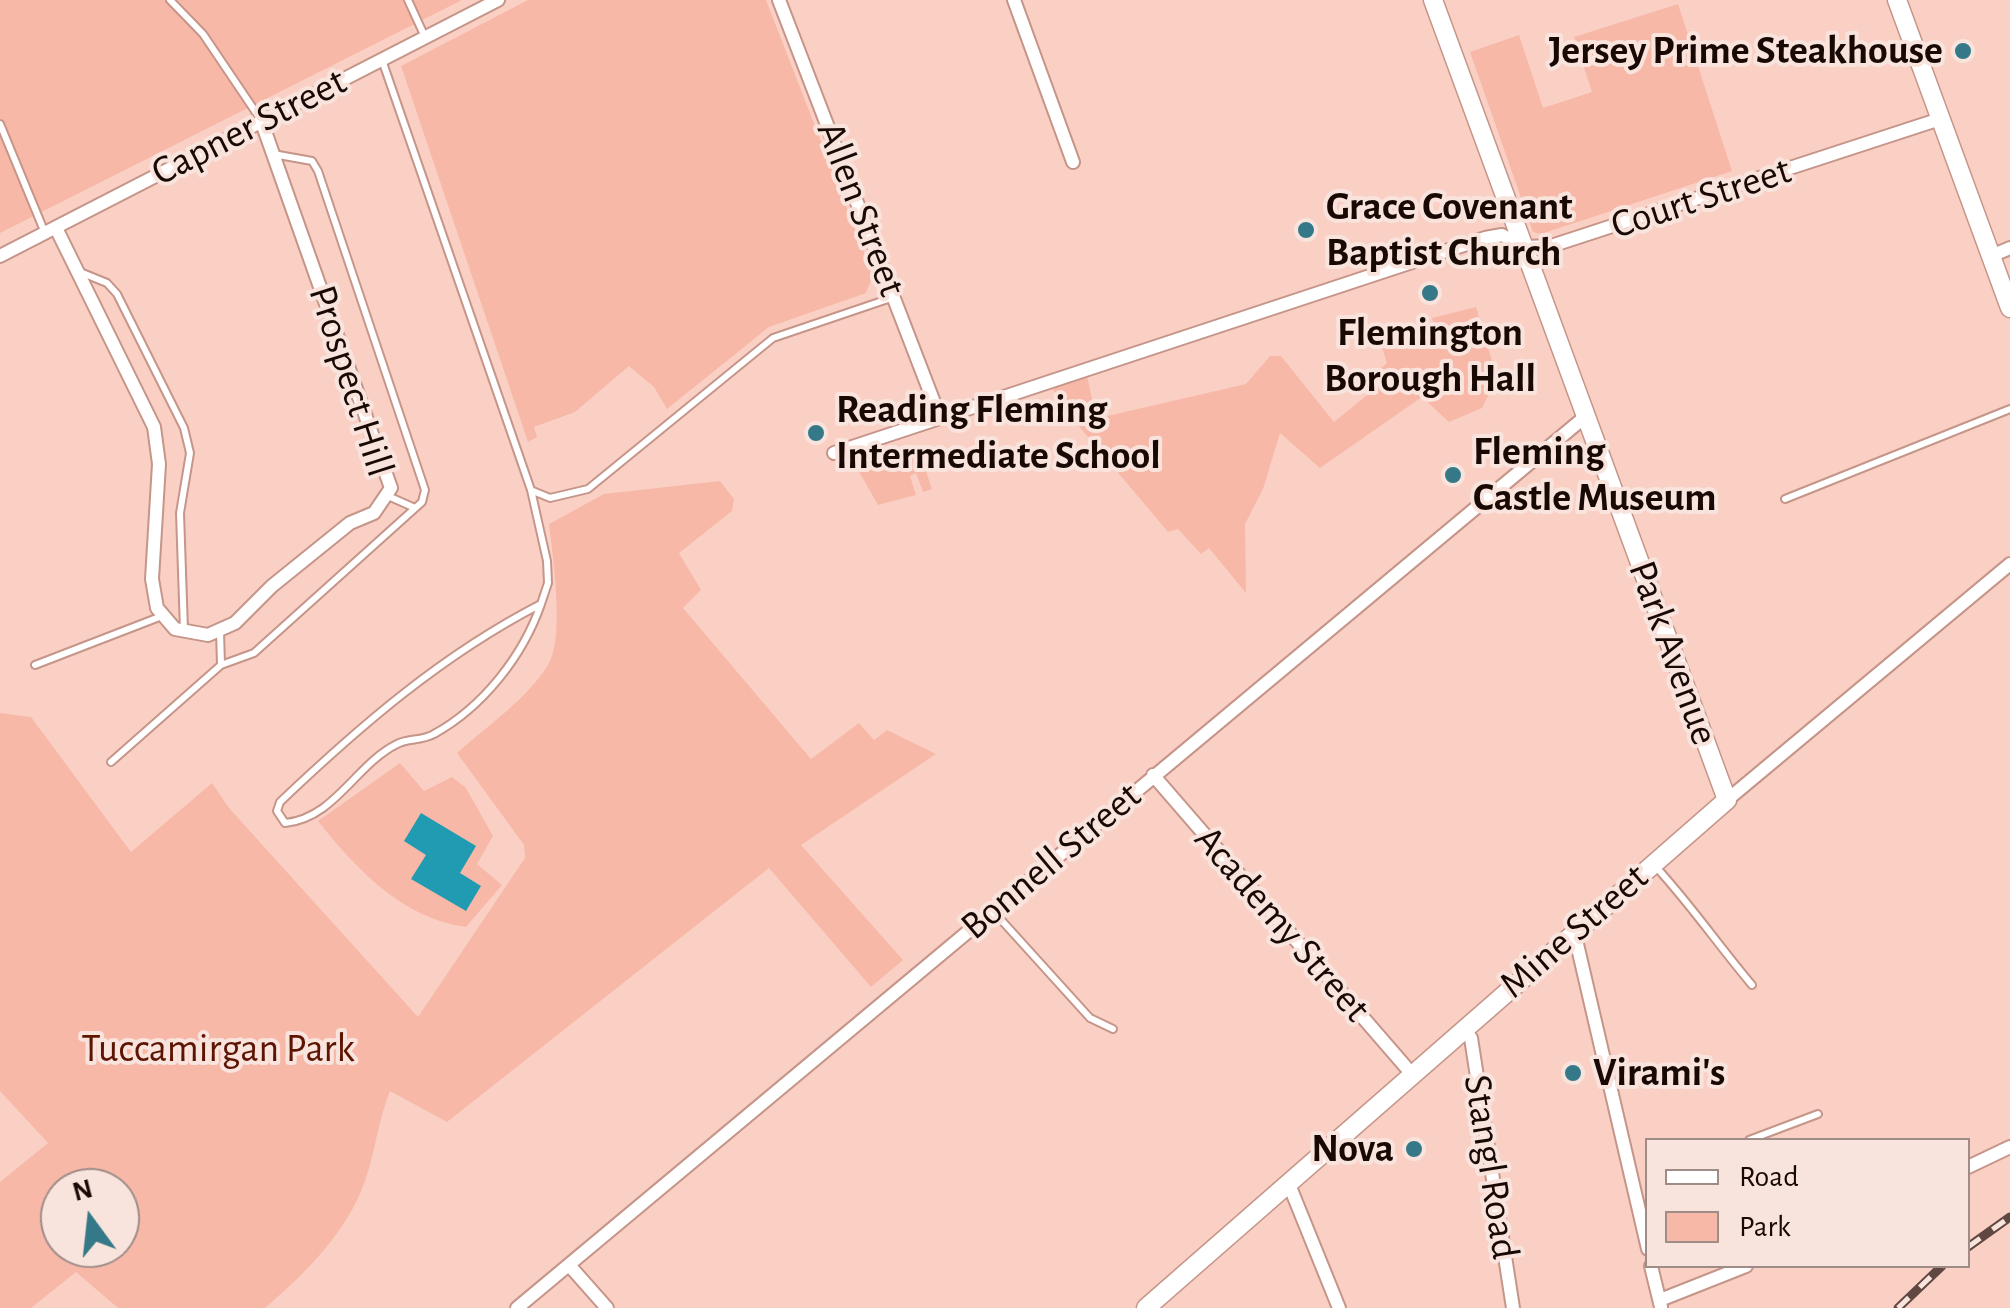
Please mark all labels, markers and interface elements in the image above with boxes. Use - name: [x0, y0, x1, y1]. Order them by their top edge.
- place label: Jersey Prime Steakhouse: [1549, 27, 1943, 75]
- marker: Jersey Prime Steakhouse: [1952, 40, 1974, 62]
- street label: Capner Street: [144, 57, 354, 197]
- street label: Allen Street: [806, 115, 916, 303]
- street label: Court Street: [1605, 146, 1797, 250]
- place label: Grace Covenant Baptist Church: [1326, 183, 1573, 277]
- marker: Grace Covenant Baptist Church: [1295, 219, 1317, 241]
- street label: Prospect Hill: [298, 279, 404, 483]
- marker: Flemington Borough Hall: [1419, 282, 1441, 304]
- place label: Flemington Borough Hall: [1324, 309, 1536, 403]
- place label: Reading Fleming Intermediate School: [836, 386, 1161, 480]
- marker: Reading Fleming Intermediate School: [805, 422, 827, 444]
- place label: Fleming Castle Museum: [1473, 428, 1717, 522]
- marker: Fleming Castle Museum: [1442, 464, 1464, 486]
- street label: Park Avenue: [1618, 554, 1728, 752]
- street label: Bonnell Street: [951, 772, 1151, 950]
- street label: Academy Street: [1184, 816, 1380, 1032]
- street label: Mine Street: [1490, 853, 1658, 1009]
- park label: Tuccamirgan Park: [81, 1025, 355, 1073]
- place label: Virami's: [1593, 1049, 1725, 1097]
- marker: Virami's: [1562, 1062, 1584, 1084]
- street label: Stangl Road: [1453, 1071, 1529, 1263]
- place label: Nova: [1311, 1125, 1394, 1173]
- marker: Nova: [1403, 1138, 1425, 1160]
- legend: [1645, 1138, 1970, 1268]
- text: Road: [1739, 1162, 1799, 1192]
- north arrow: [40, 1168, 140, 1268]
- text: N: [70, 1175, 96, 1207]
- text: Park: [1739, 1212, 1791, 1242]

